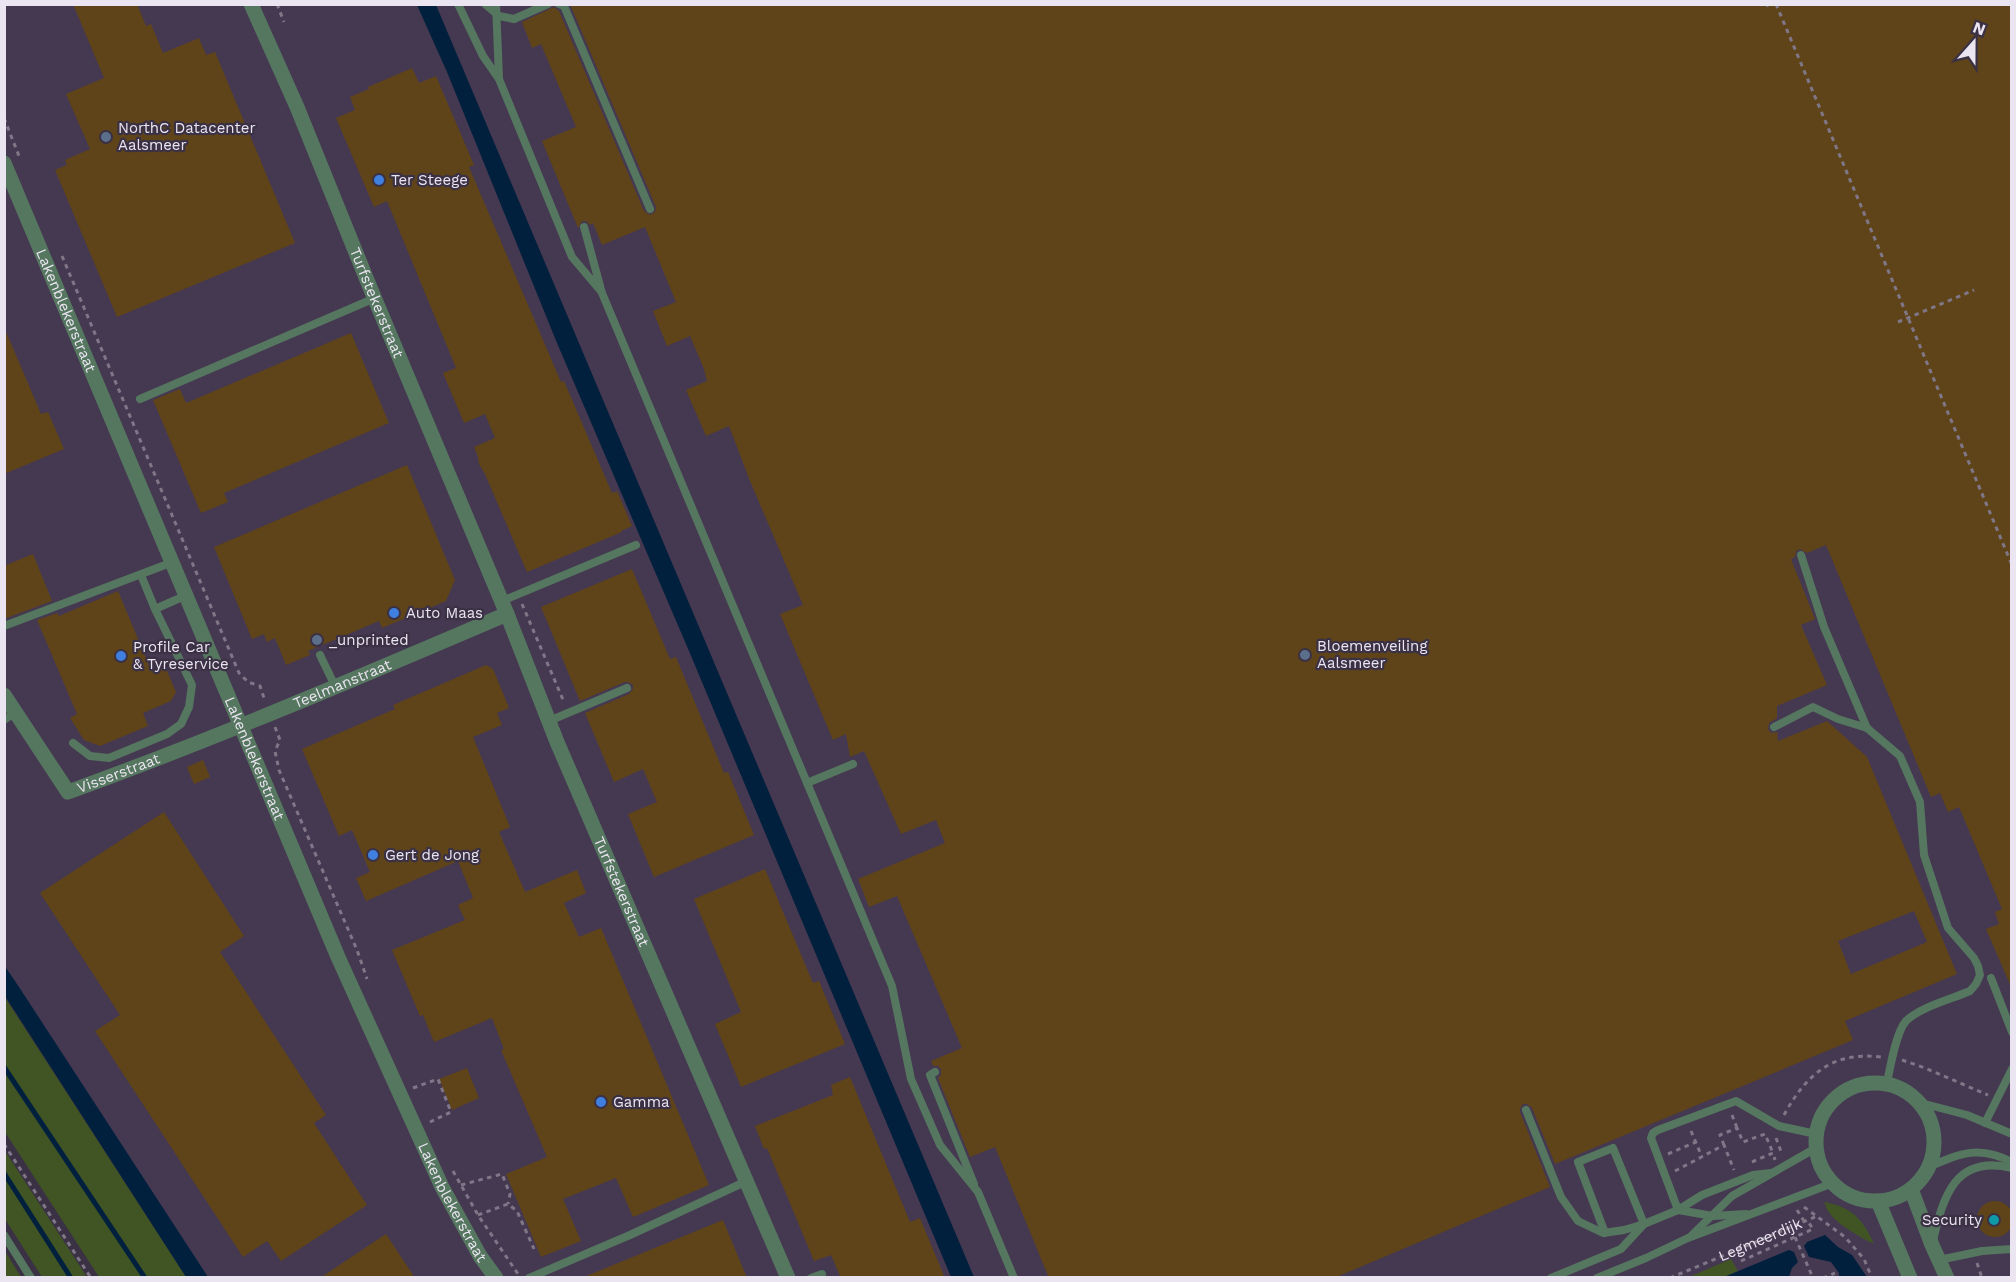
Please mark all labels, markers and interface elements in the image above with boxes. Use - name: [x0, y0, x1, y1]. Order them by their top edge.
- north arrow: [1944, 12, 2004, 72]
- text: N: [1970, 17, 1988, 39]
- place label: NorthC Datacenter Aalsmeer: [118, 119, 256, 154]
- marker: NorthC Datacenter Aalsmeer: [99, 130, 113, 144]
- place label: Ter Steege: [391, 171, 468, 189]
- marker: Ter Steege: [372, 173, 386, 187]
- street label: Turfstekerstraat: [346, 245, 408, 361]
- street label: Lakenblekerstraat: [32, 246, 100, 376]
- place label: Auto Maas: [406, 604, 483, 622]
- marker: Auto Maas: [387, 606, 401, 620]
- place label: _unprinted: [329, 631, 409, 649]
- marker: _unprinted: [310, 633, 324, 647]
- place label: Bloemenveiling Aalsmeer: [1317, 637, 1427, 672]
- place label: Profile Car & Tyreservice: [133, 638, 229, 673]
- marker: Bloemenveiling Aalsmeer: [1298, 648, 1312, 662]
- marker: Profile Car & Tyreservice: [114, 649, 128, 663]
- street label: Teelmanstraat: [291, 655, 395, 712]
- street label: Lakenblekerstraat: [221, 694, 289, 824]
- street label: Visserstraat: [75, 749, 163, 797]
- street label: Turfstekerstraat: [590, 834, 653, 950]
- place label: Gert de Jong: [385, 846, 479, 864]
- marker: Gert de Jong: [366, 848, 380, 862]
- place label: Gamma: [613, 1093, 670, 1111]
- marker: Gamma: [594, 1095, 608, 1109]
- street label: Lakenblekerstraat: [414, 1140, 491, 1266]
- place label: Security: [1922, 1211, 1982, 1229]
- marker: Security: [1987, 1213, 2001, 1227]
- street label: Legmeerdijk: [1716, 1214, 1805, 1265]

